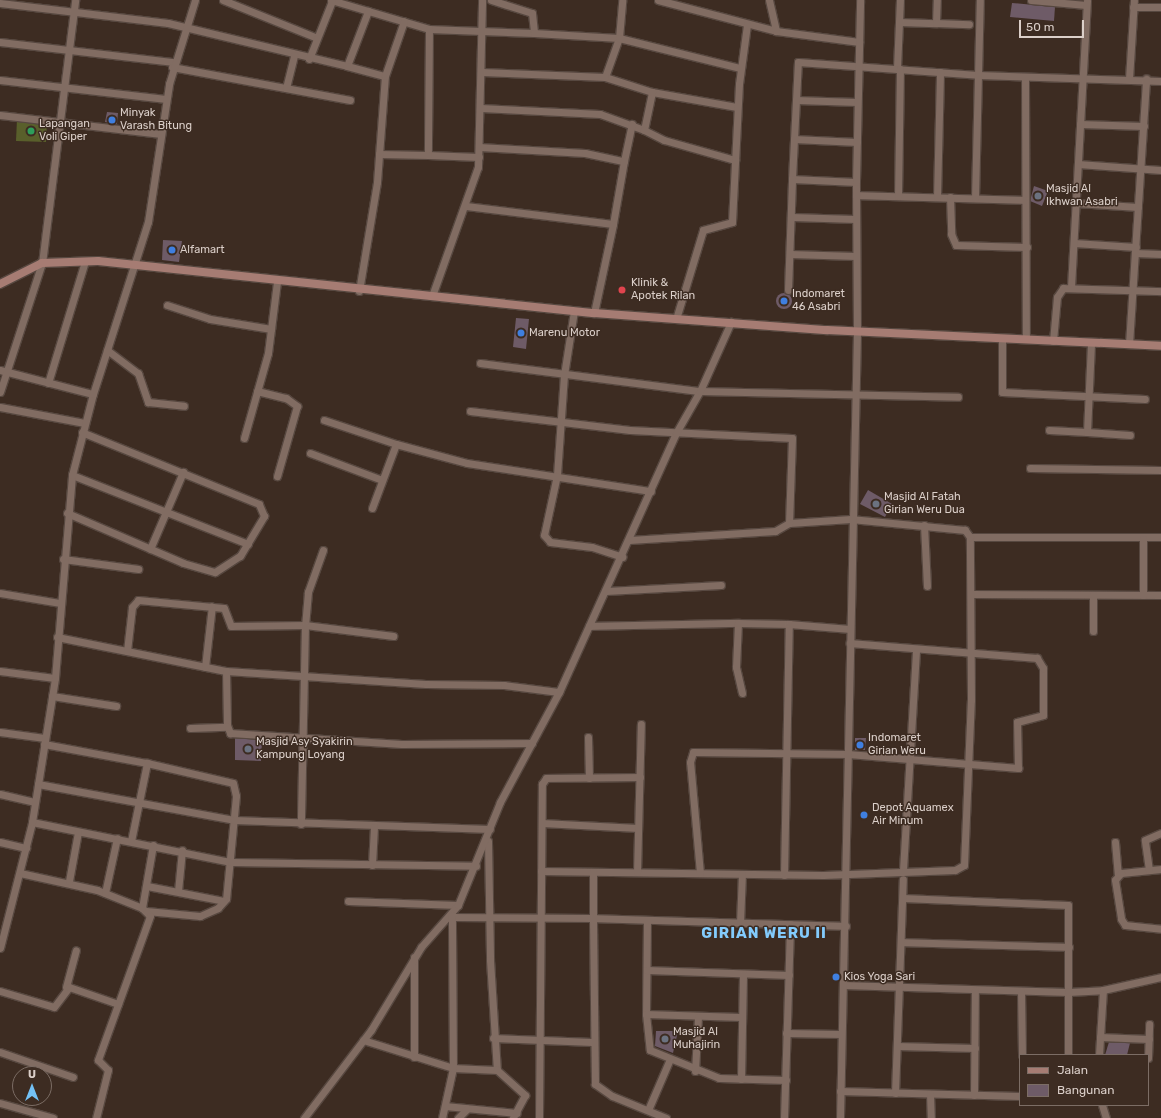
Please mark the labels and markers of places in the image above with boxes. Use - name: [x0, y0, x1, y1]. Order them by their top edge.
- place label: Minyak Varash Bitung: [120, 107, 192, 133]
- marker: Minyak Varash Bitung: [107, 115, 117, 125]
- place label: Lapangan Voli Giper: [39, 118, 90, 144]
- marker: Lapangan Voli Giper: [26, 126, 36, 136]
- place label: Masjid Al Ikhwan Asabri: [1046, 183, 1118, 209]
- marker: Masjid Al Ikhwan Asabri: [1033, 191, 1043, 201]
- place label: Alfamart: [180, 243, 225, 257]
- marker: Alfamart: [167, 245, 177, 255]
- place label: Klinik & Apotek Rilan: [631, 277, 695, 303]
- marker: Klinik & Apotek Rilan: [616, 284, 628, 296]
- place label: Indomaret 46 Asabri: [792, 288, 845, 314]
- marker: Indomaret 46 Asabri: [779, 296, 789, 306]
- place label: Marenu Motor: [529, 326, 600, 340]
- marker: Marenu Motor: [516, 328, 526, 338]
- place label: Masjid Al Fatah Girian Weru Dua: [884, 491, 965, 517]
- marker: Masjid Al Fatah Girian Weru Dua: [871, 499, 881, 509]
- place label: Indomaret Girian Weru: [868, 732, 926, 758]
- place label: Masjid Asy Syakirin Kampung Loyang: [256, 736, 353, 762]
- marker: Indomaret Girian Weru: [855, 740, 865, 750]
- marker: Masjid Asy Syakirin Kampung Loyang: [243, 744, 253, 754]
- place label: Depot Aquamex Air Minum: [872, 802, 954, 828]
- marker: Depot Aquamex Air Minum: [859, 810, 869, 820]
- place label: Kios Yoga Sari: [844, 970, 915, 984]
- marker: Kios Yoga Sari: [831, 972, 841, 982]
- place label: Masjid Al Muhajirin: [673, 1026, 720, 1052]
- marker: Masjid Al Muhajirin: [660, 1034, 670, 1044]

